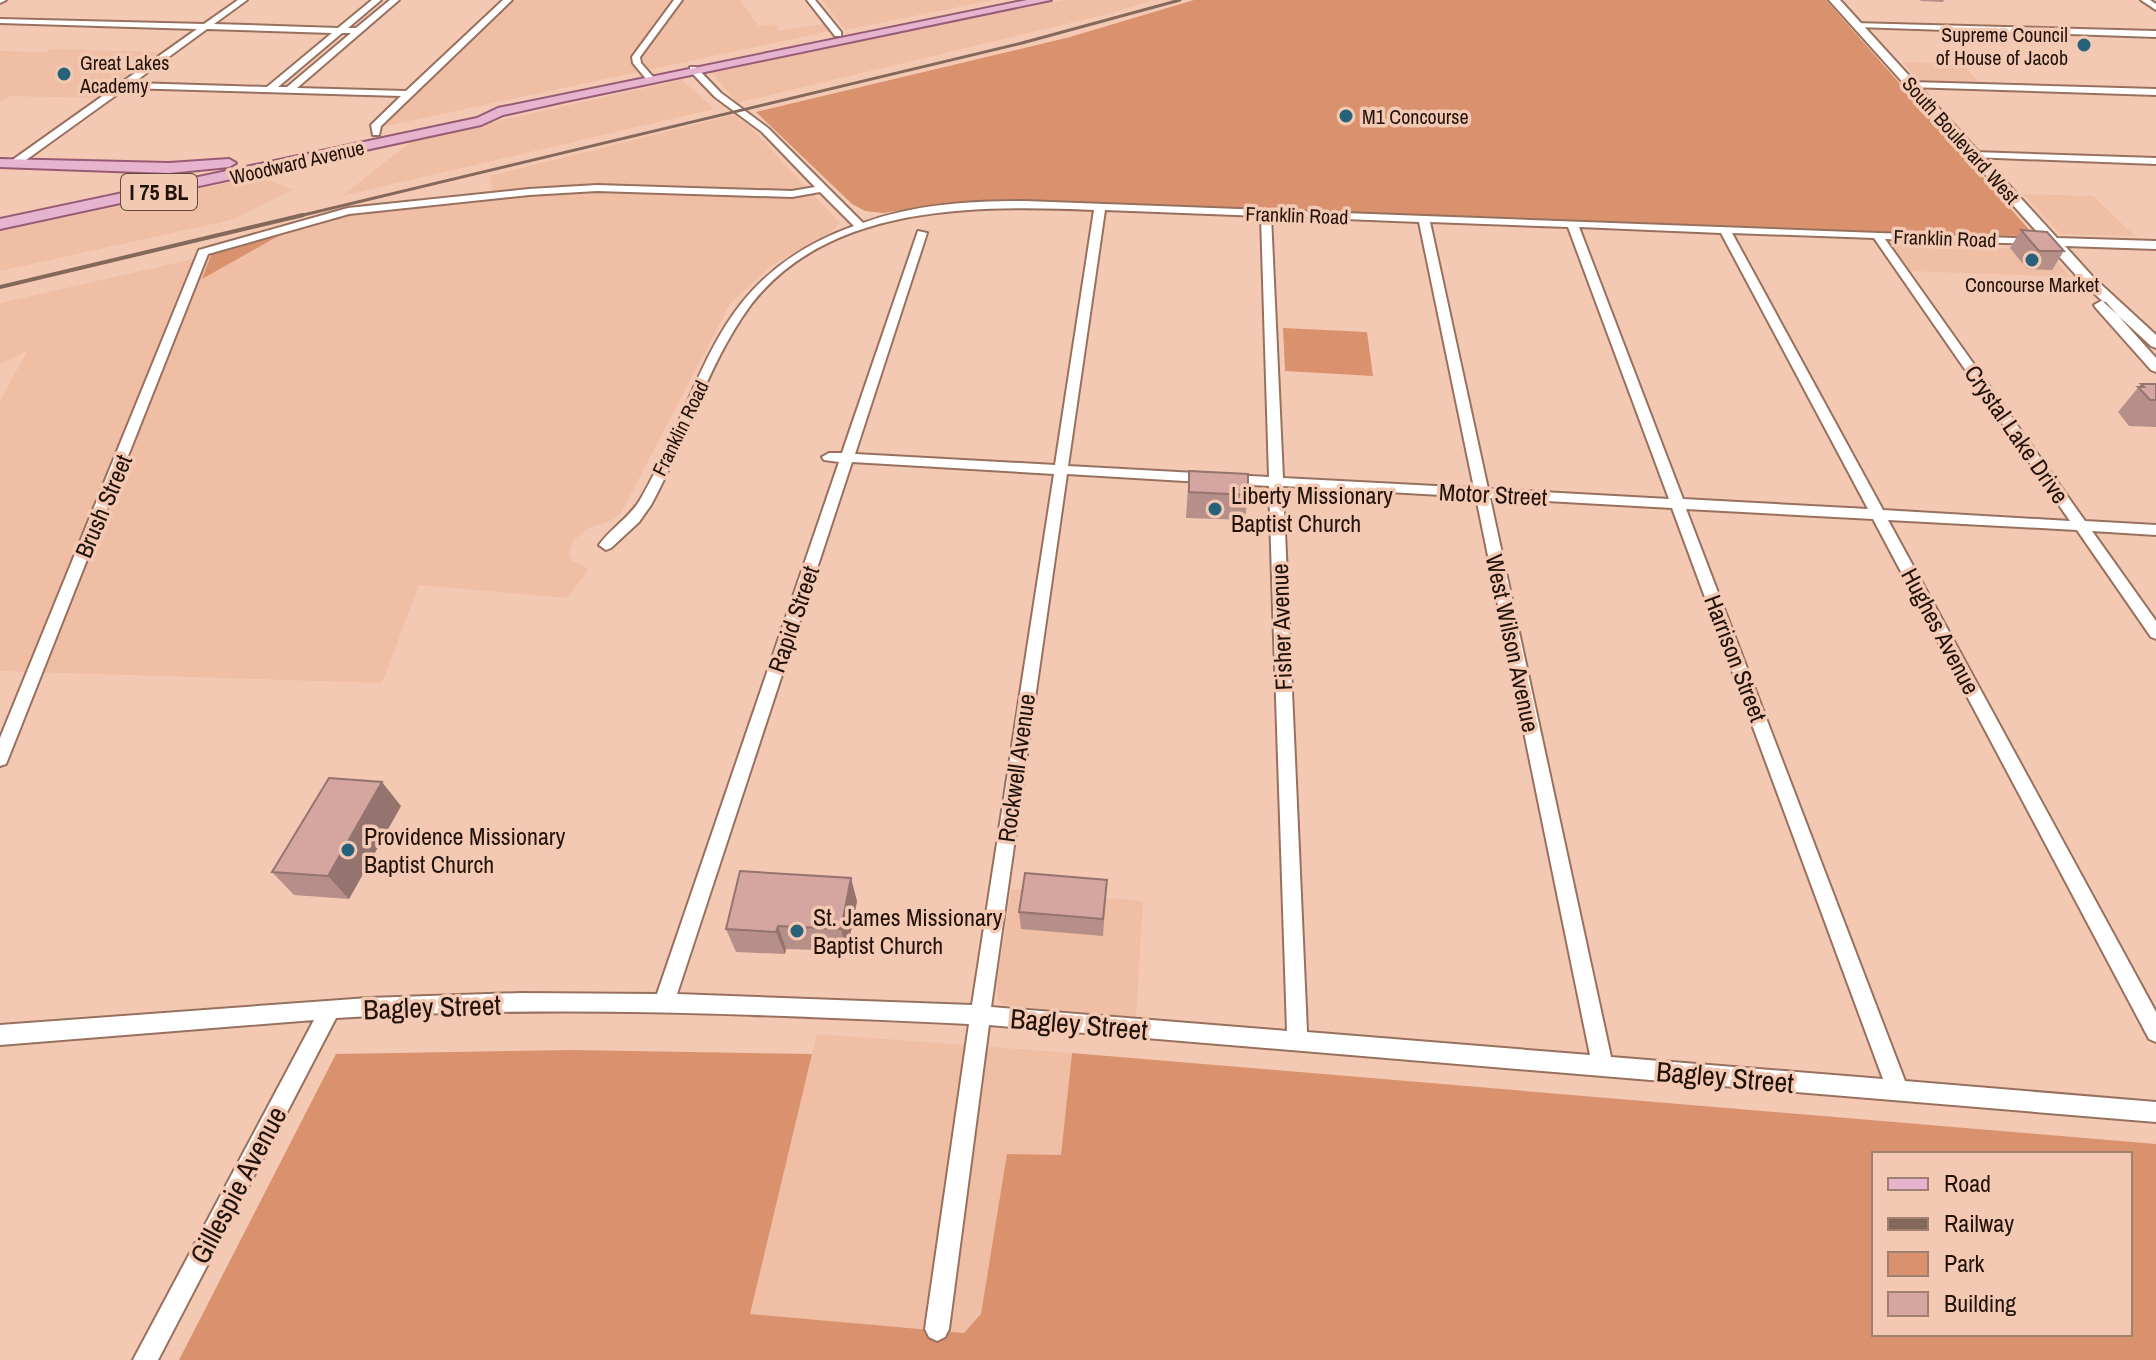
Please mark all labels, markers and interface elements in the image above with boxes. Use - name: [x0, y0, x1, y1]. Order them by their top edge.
- place label: Supreme Council of House of Jacob: [1936, 21, 2068, 71]
- marker: Supreme Council of House of Jacob: [2075, 36, 2093, 54]
- place label: Great Lakes Academy: [79, 49, 169, 99]
- marker: Great Lakes Academy: [55, 65, 73, 83]
- street label: South Boulevard West: [1896, 70, 2026, 210]
- place label: M1 Concourse: [1362, 103, 1469, 130]
- marker: M1 Concourse: [1337, 107, 1355, 125]
- street label: Woodward Avenue: [227, 133, 367, 191]
- road number: I 75 BL: [121, 174, 197, 210]
- street label: Franklin Road: [1245, 200, 1349, 230]
- street label: Franklin Road: [1893, 223, 1997, 253]
- marker: Concourse Market: [2023, 251, 2041, 269]
- place label: Concourse Market: [1965, 271, 2099, 298]
- street label: Crystal Lake Drive: [1957, 359, 2077, 509]
- street label: Franklin Road: [645, 376, 715, 480]
- street label: Brush Street: [67, 449, 139, 563]
- street label: Motor Street: [1438, 475, 1548, 513]
- place label: Liberty Missionary Baptist Church: [1231, 479, 1393, 539]
- marker: Liberty Missionary Baptist Church: [1206, 500, 1224, 518]
- street label: West Wilson Avenue: [1479, 551, 1547, 735]
- street label: Rapid Street: [760, 561, 826, 676]
- street label: Hughes Avenue: [1894, 562, 1988, 700]
- street label: Fisher Avenue: [1263, 563, 1299, 691]
- street label: Harrison Street: [1697, 590, 1775, 727]
- street label: Rockwell Avenue: [990, 692, 1042, 844]
- place label: Providence Missionary Baptist Church: [364, 820, 565, 880]
- marker: Providence Missionary Baptist Church: [339, 841, 357, 859]
- place label: St. James Missionary Baptist Church: [813, 901, 1002, 961]
- marker: St. James Missionary Baptist Church: [788, 922, 806, 940]
- street label: Bagley Street: [362, 986, 502, 1028]
- street label: Bagley Street: [1009, 999, 1149, 1049]
- street label: Bagley Street: [1655, 1052, 1795, 1102]
- street label: Gillespie Avenue: [181, 1100, 295, 1270]
- legend: [1872, 1152, 2132, 1336]
- text: Road: [1944, 1167, 1991, 1199]
- text: Railway: [1944, 1207, 2014, 1239]
- text: Park: [1944, 1247, 1985, 1279]
- text: Building: [1944, 1287, 2016, 1319]

